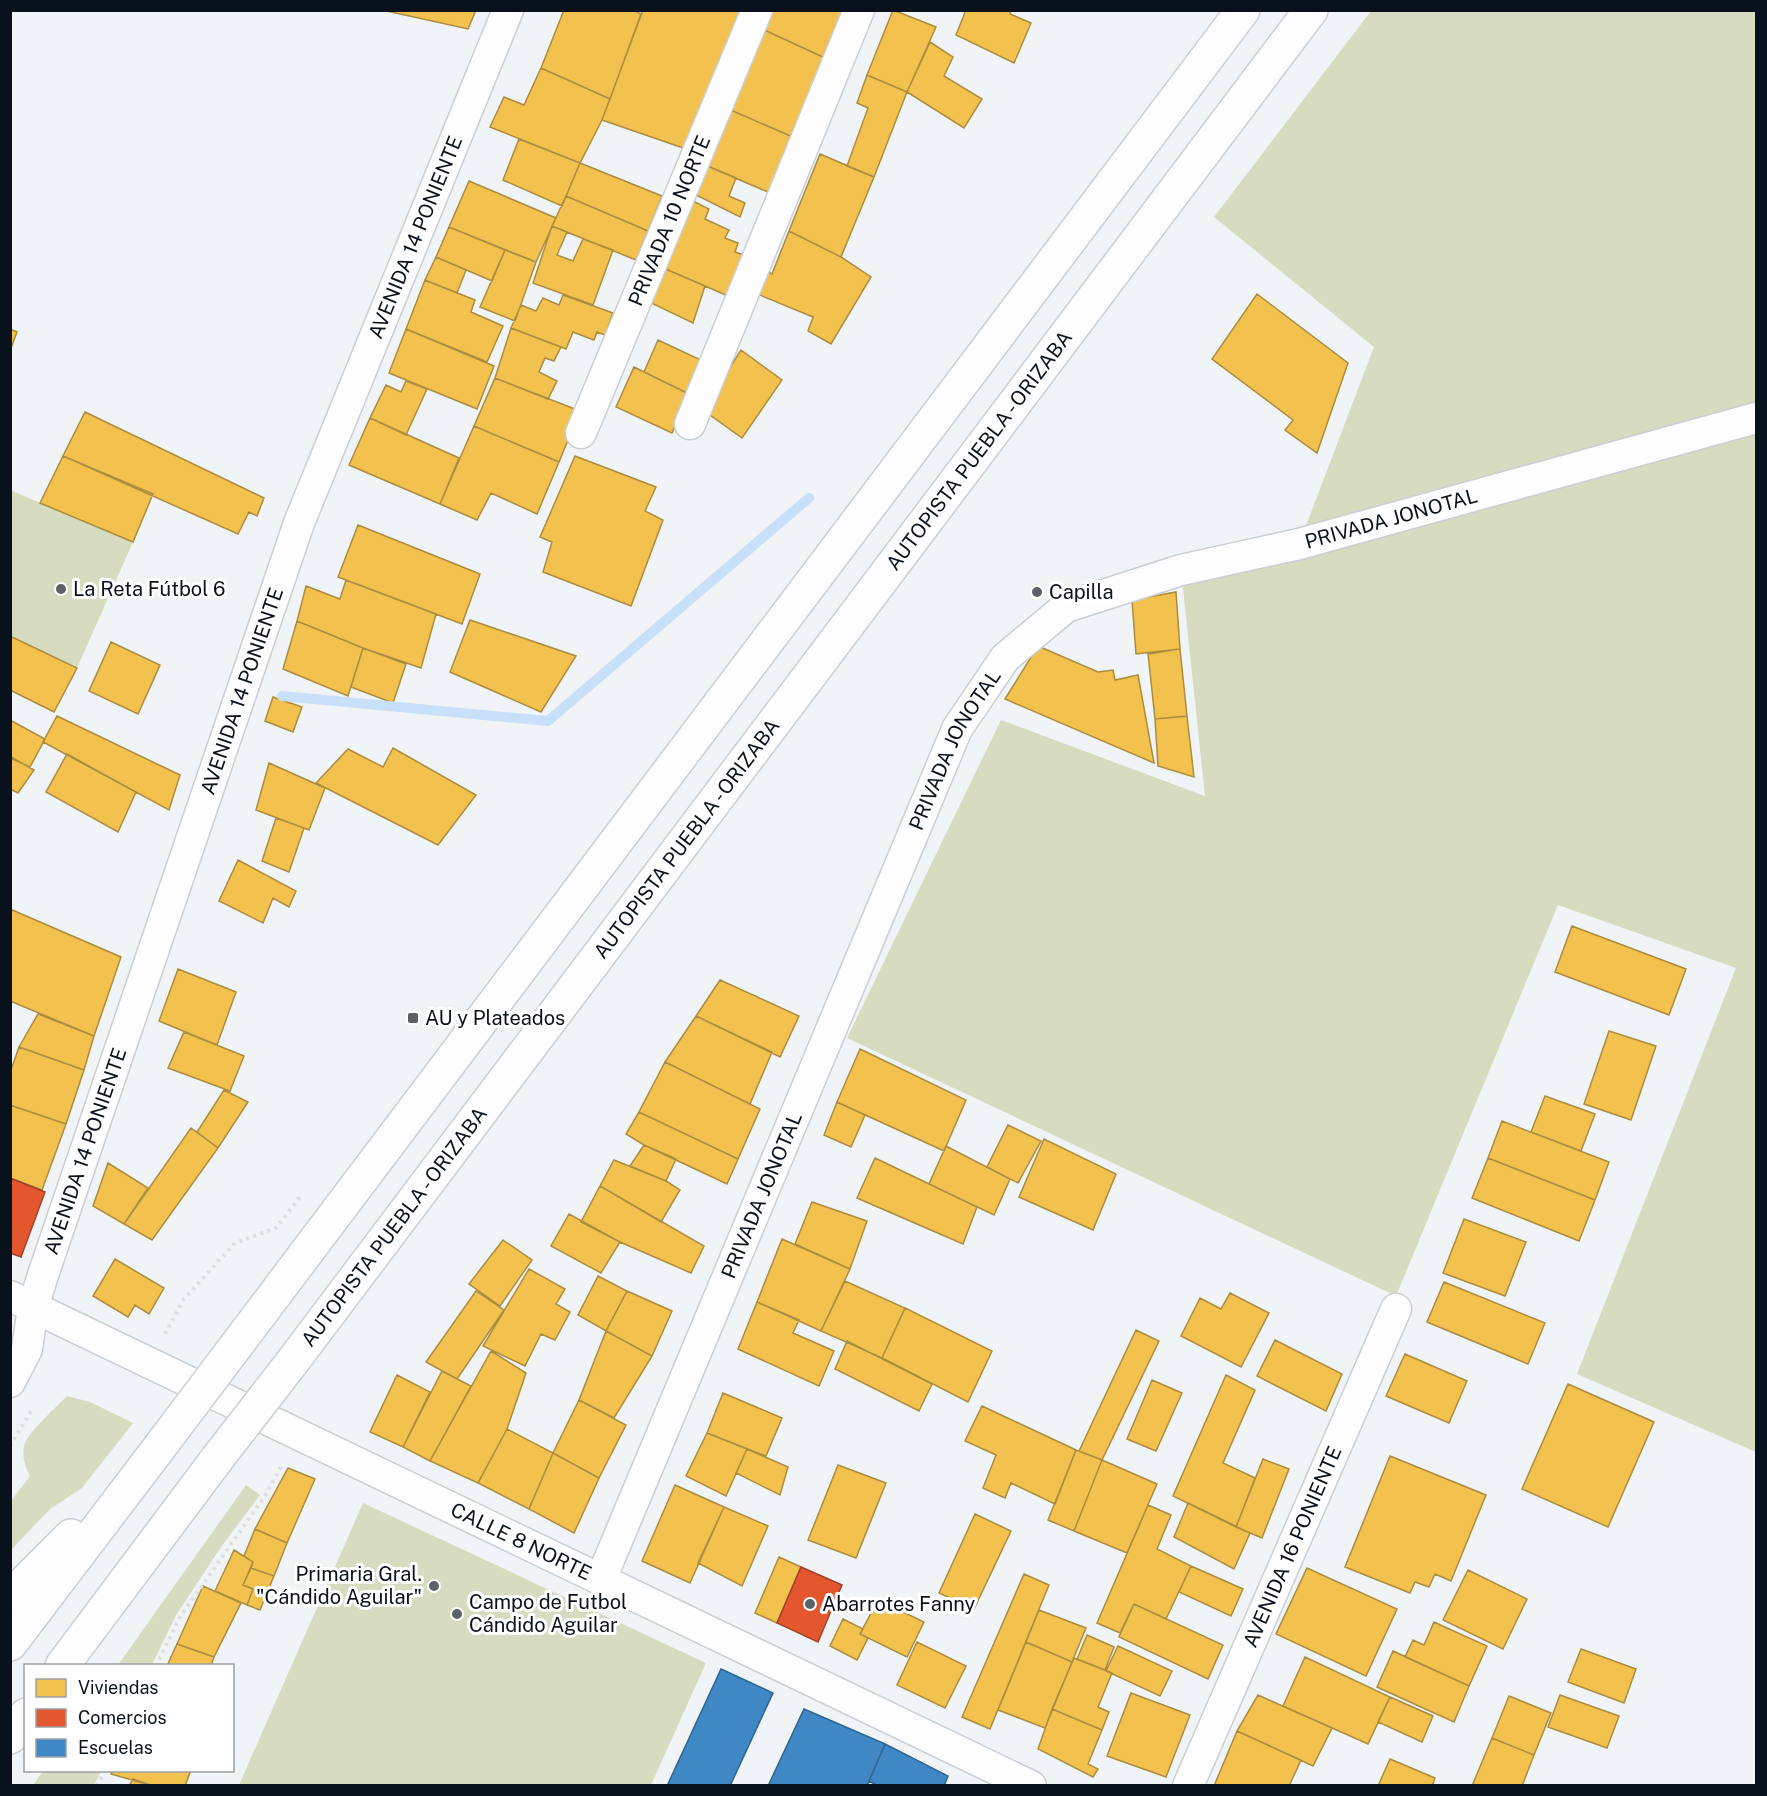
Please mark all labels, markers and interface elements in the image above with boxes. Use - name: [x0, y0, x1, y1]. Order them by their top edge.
- street label: AVENIDA 14 PONIENTE: [363, 132, 467, 342]
- street label: PRIVADA 10 NORTE: [623, 132, 715, 309]
- street label: AUTOPISTA PUEBLA - ORIZABA: [881, 326, 1077, 575]
- street label: PRIVADA JONOTAL: [1302, 483, 1480, 554]
- place label: La Reta Fútbol 6: [73, 577, 226, 601]
- place label: Capilla: [1049, 580, 1113, 604]
- marker: La Reta Fútbol 6: [54, 582, 68, 596]
- street label: AVENIDA 14 PONIENTE: [196, 584, 288, 797]
- marker: Capilla: [1030, 585, 1044, 599]
- street label: PRIVADA JONOTAL: [904, 665, 1006, 834]
- street label: AUTOPISTA PUEBLA - ORIZABA: [589, 714, 785, 963]
- place label: AU y Plateados: [425, 1006, 565, 1030]
- marker: AU y Plateados: [406, 1011, 420, 1025]
- street label: AVENIDA 14 PONIENTE: [39, 1045, 131, 1258]
- street label: AUTOPISTA PUEBLA - ORIZABA: [296, 1102, 492, 1351]
- street label: PRIVADA JONOTAL: [716, 1109, 807, 1282]
- street label: AVENIDA 16 PONIENTE: [1238, 1443, 1347, 1651]
- street label: CALLE 8 NORTE: [447, 1497, 596, 1585]
- place label: Primaria Gral. "Cándido Aguilar": [256, 1562, 422, 1609]
- marker: Primaria Gral. "Cándido Aguilar": [427, 1579, 441, 1593]
- place label: Campo de Futbol Cándido Aguilar: [469, 1590, 627, 1637]
- place label: Abarrotes Fanny: [822, 1592, 976, 1616]
- marker: Abarrotes Fanny: [803, 1597, 817, 1611]
- marker: Campo de Futbol Cándido Aguilar: [450, 1607, 464, 1621]
- legend: [24, 1664, 234, 1772]
- text: Viviendas: [78, 1677, 158, 1698]
- text: Comercios: [78, 1707, 167, 1728]
- text: Escuelas: [78, 1737, 153, 1758]

